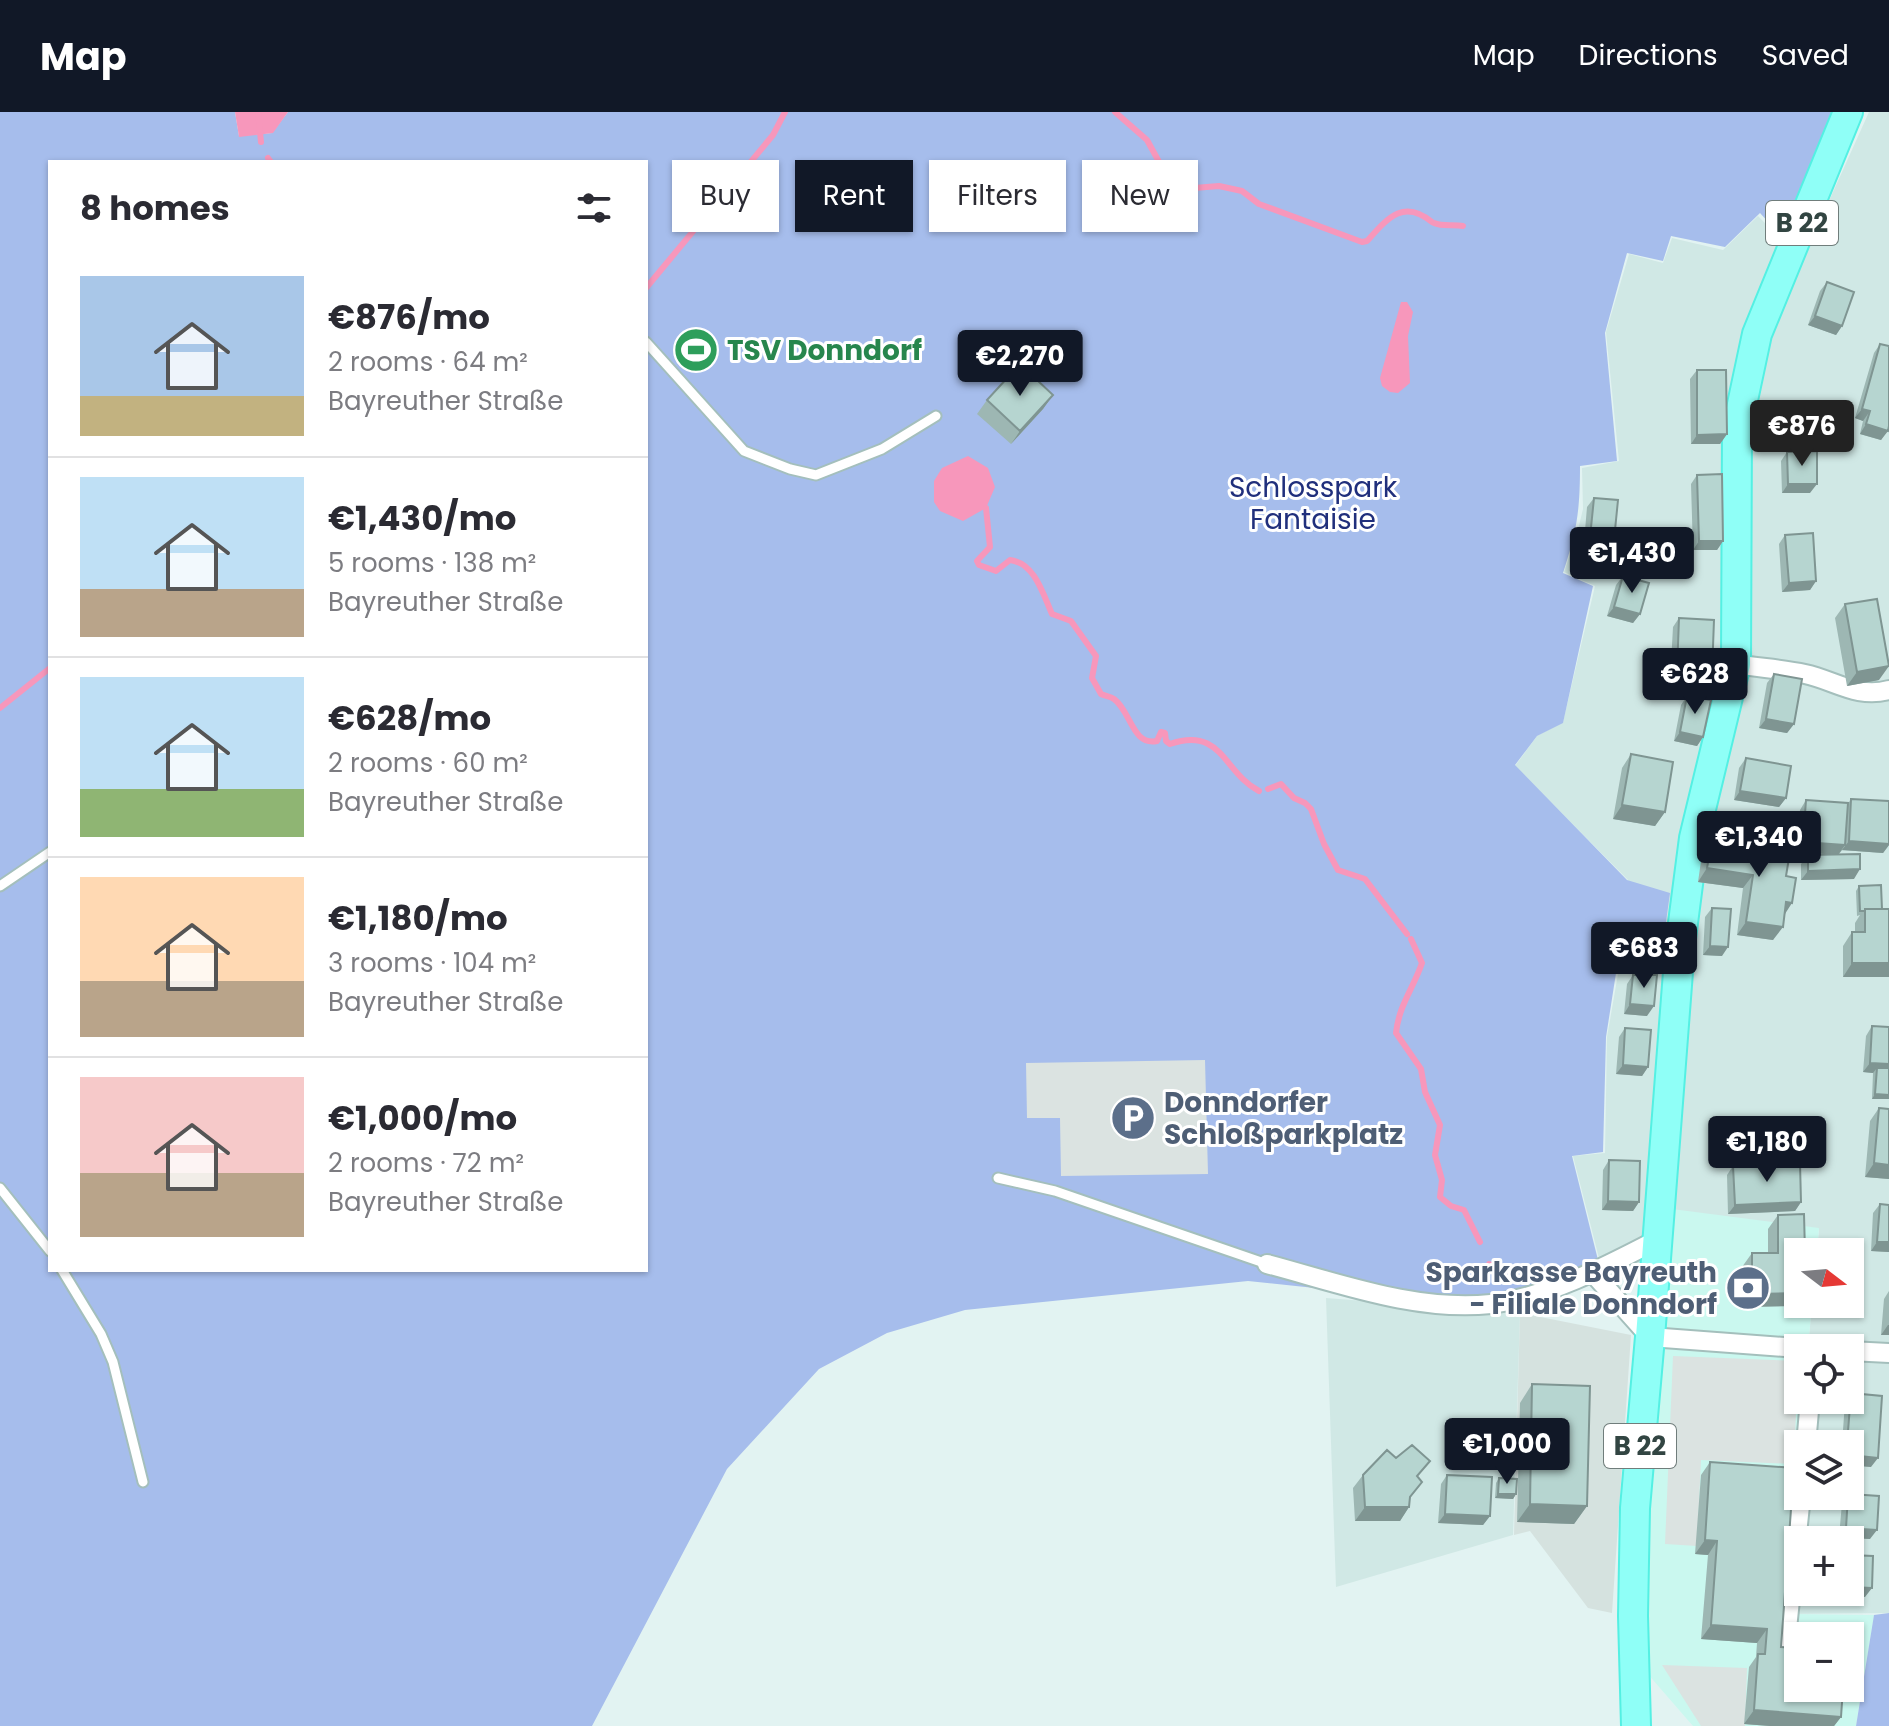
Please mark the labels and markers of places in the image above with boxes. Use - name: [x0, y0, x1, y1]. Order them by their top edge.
- sports icon: TSV Donndorf: [672, 326, 720, 374]
- pin: €2,270: [955, 330, 1085, 398]
- place label: TSV Donndorf: [727, 331, 922, 370]
- pin: €876: [1755, 400, 1849, 468]
- pin: €1,430: [1567, 527, 1697, 595]
- pin: €628: [1648, 648, 1742, 716]
- pin: €1,340: [1694, 811, 1824, 879]
- pin: €683: [1597, 922, 1691, 990]
- place label: Donndorfer Schloßparkplatz: [1164, 1083, 1403, 1154]
- parking icon: Donndorfer Schloßparkplatz: [1109, 1094, 1157, 1142]
- pin: €1,180: [1702, 1116, 1832, 1184]
- place label: Sparkasse Bayreuth - Filiale Donndorf: [1426, 1253, 1717, 1324]
- bank icon: Sparkasse Bayreuth - Filiale Donndorf: [1724, 1264, 1772, 1312]
- pin: €1,000: [1442, 1418, 1572, 1486]

